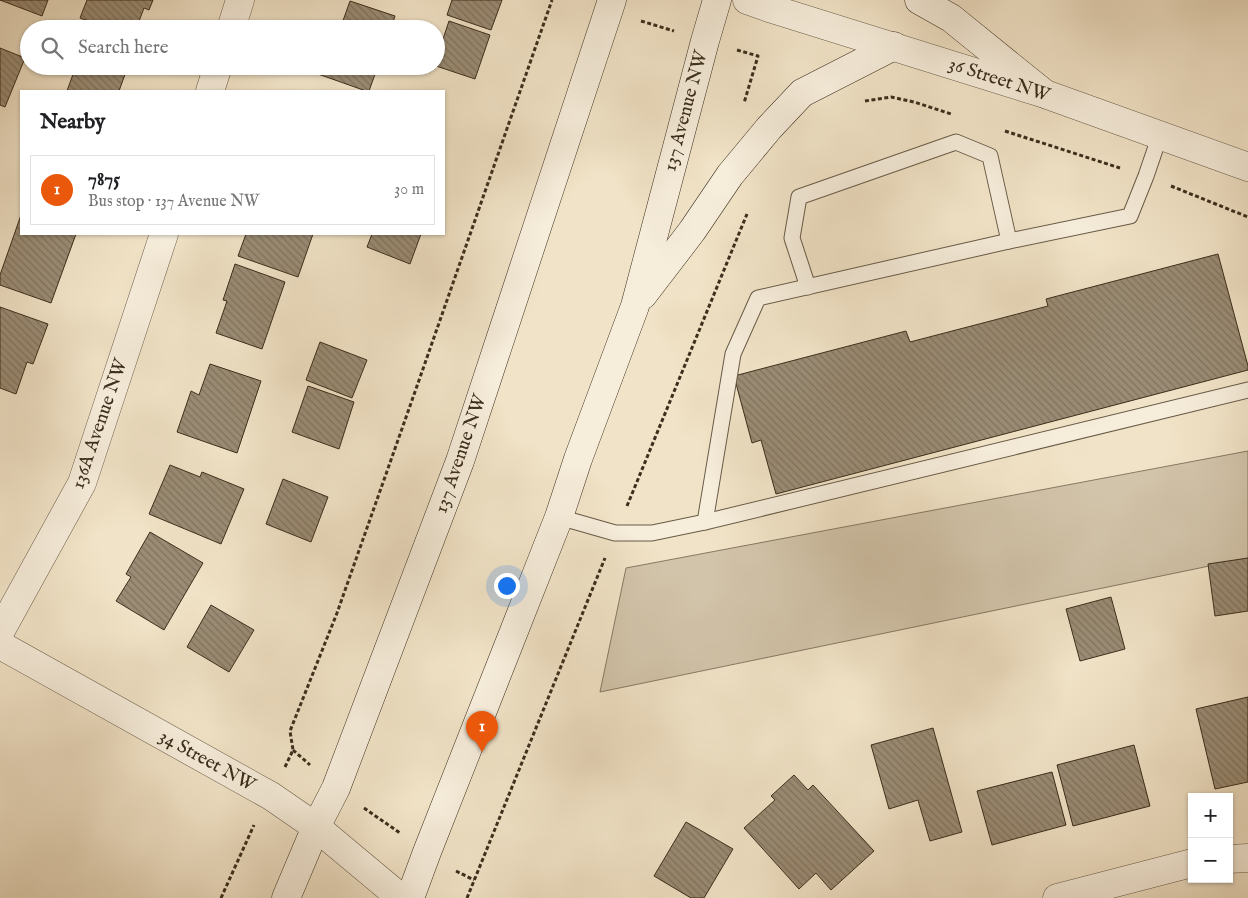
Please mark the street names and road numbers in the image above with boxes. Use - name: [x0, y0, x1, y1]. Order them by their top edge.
- street label: 137 Avenue NW: [658, 47, 714, 174]
- street label: 36 Street NW: [945, 52, 1054, 108]
- street label: 136A Avenue NW: [67, 355, 134, 492]
- street label: 137 Avenue NW: [429, 391, 493, 517]
- street label: 34 Street NW: [155, 725, 260, 798]

